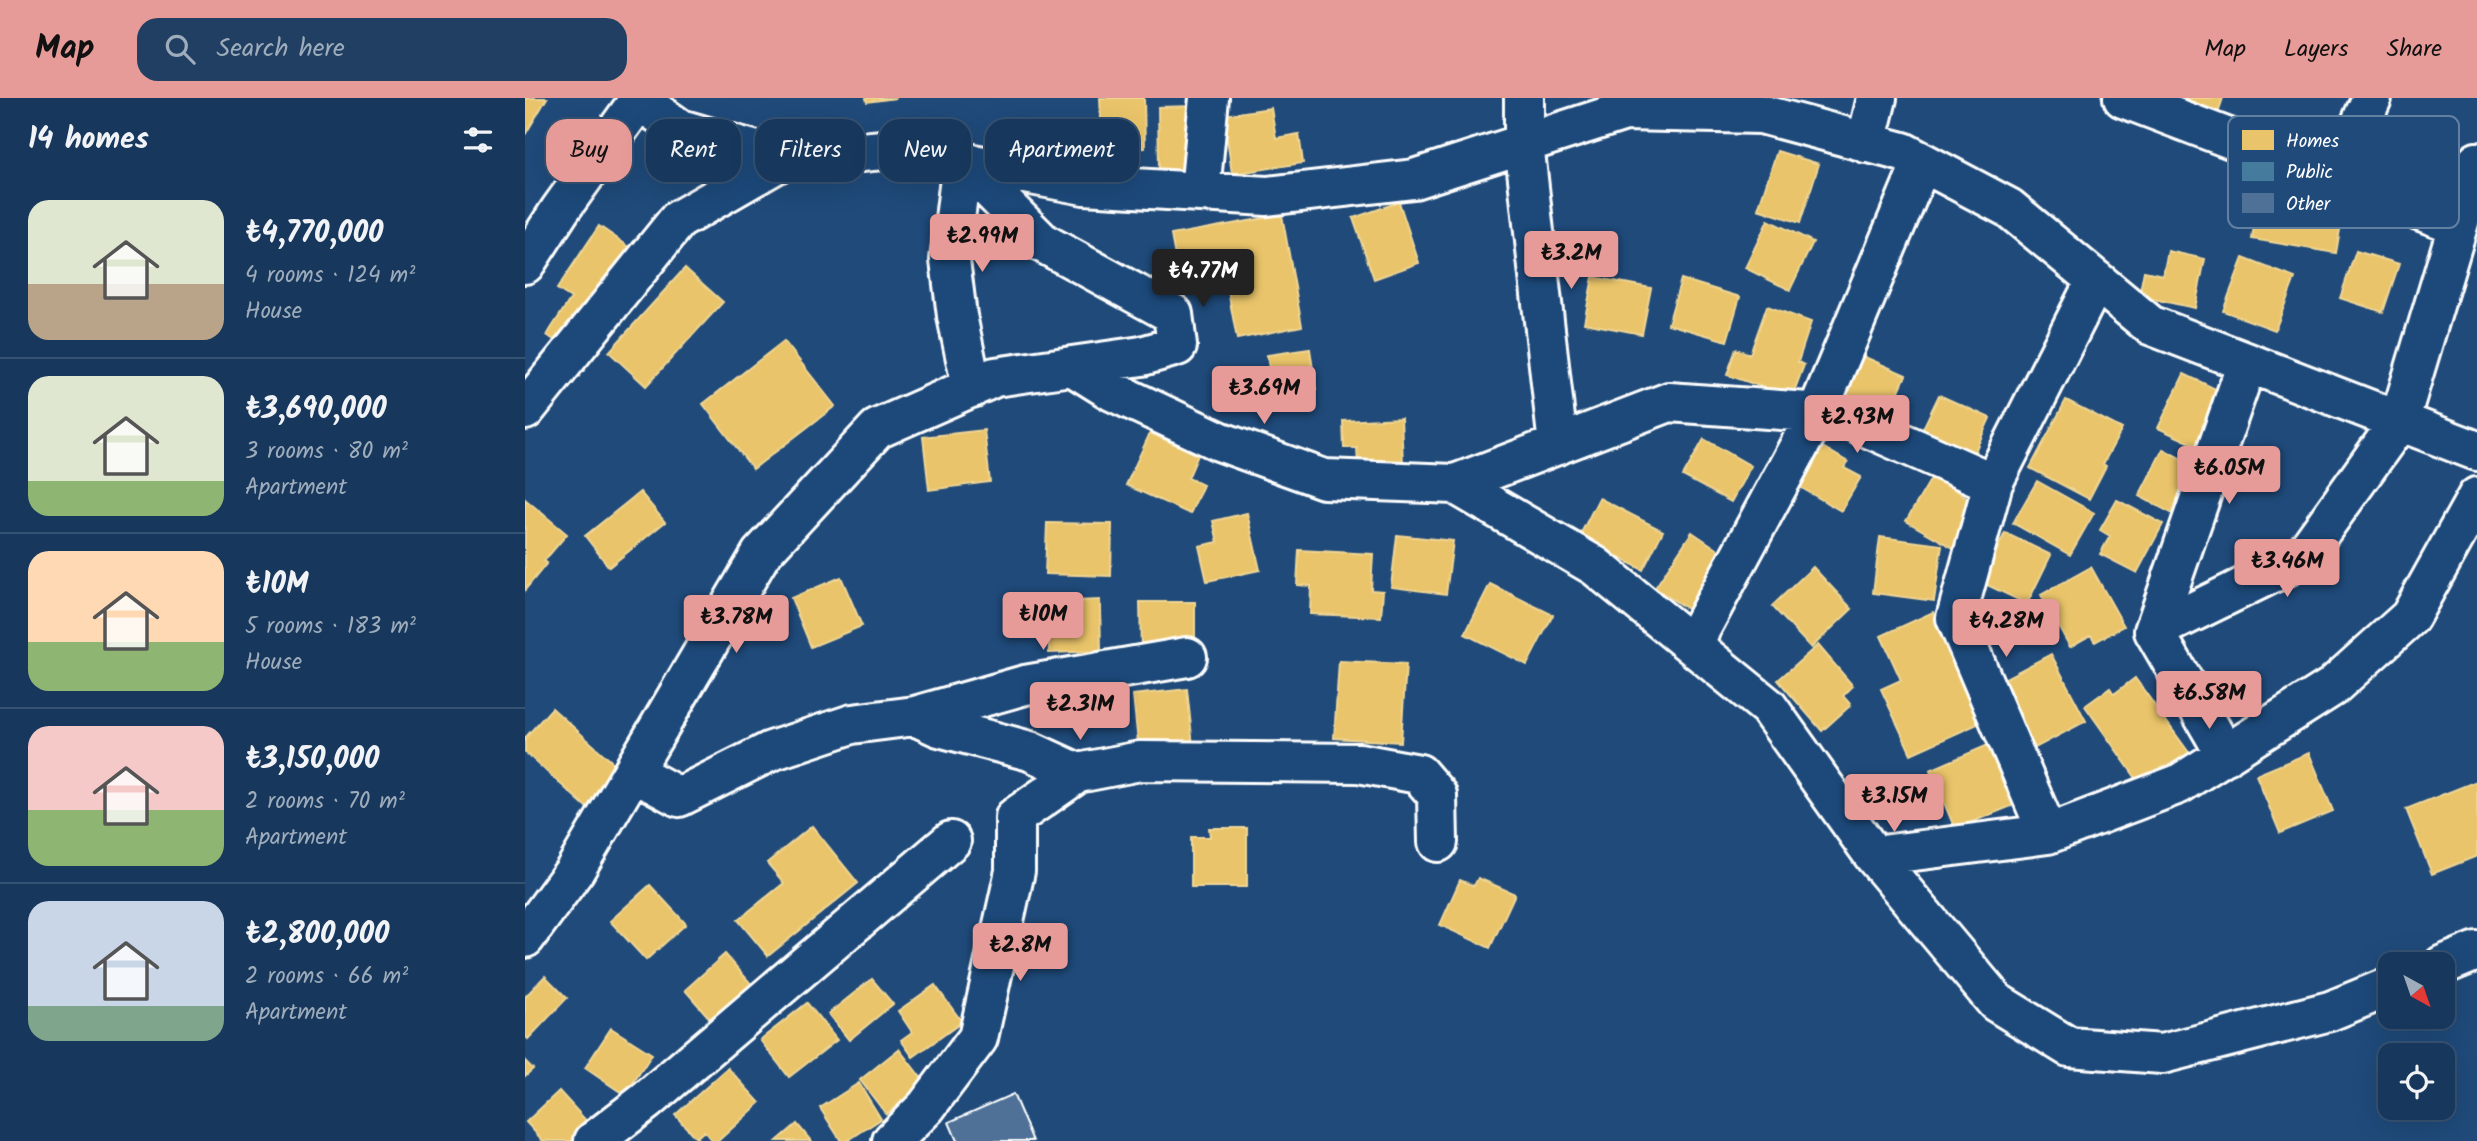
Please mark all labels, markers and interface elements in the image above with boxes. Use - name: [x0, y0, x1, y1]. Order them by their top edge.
- search box: [137, 18, 627, 81]
- text: Map: [35, 23, 95, 76]
- text: Search here: [217, 28, 345, 70]
- icon: search: [161, 30, 199, 68]
- text: Map: [2204, 30, 2246, 69]
- text: Layers: [2284, 30, 2348, 69]
- text: Share: [2386, 30, 2442, 69]
- text: 14 homes: [28, 116, 149, 164]
- legend: [2228, 116, 2459, 228]
- chip: Buy: [546, 119, 632, 182]
- chip: Rent: [646, 119, 741, 182]
- chip: Filters: [755, 119, 865, 182]
- chip: New: [879, 119, 971, 182]
- chip: Apartment: [985, 119, 1139, 182]
- icon: filters: [459, 121, 497, 159]
- text: Homes: [2286, 127, 2339, 157]
- text: Public: [2286, 158, 2333, 188]
- text: Other: [2286, 190, 2332, 220]
- text: ₺4,770,000: [245, 210, 384, 258]
- pin: ₺2.99M: [925, 214, 1039, 274]
- text: ₺2.99M: [946, 219, 1018, 255]
- icon: home: [84, 228, 168, 312]
- pin: ₺3.2M: [1522, 232, 1620, 291]
- text: ₺3.2M: [1540, 236, 1602, 272]
- pin: ₺4.77M: [1146, 250, 1260, 309]
- text: ₺4.77M: [1168, 254, 1238, 290]
- text: 4 rooms · 124 m²: [245, 258, 415, 294]
- text: House: [245, 294, 302, 330]
- pin: ₺3.69M: [1207, 366, 1321, 426]
- text: ₺3.69M: [1228, 371, 1300, 407]
- text: ₺3,690,000: [245, 386, 387, 434]
- pin: ₺2.93M: [1800, 396, 1914, 455]
- text: ₺2.93M: [1820, 400, 1894, 436]
- icon: home: [84, 404, 168, 488]
- text: 3 rooms · 80 m²: [245, 434, 408, 470]
- pin: ₺6.05M: [2172, 446, 2286, 506]
- text: ₺6.05M: [2193, 451, 2265, 487]
- text: Apartment: [245, 470, 347, 506]
- pin: ₺3.46M: [2230, 540, 2344, 599]
- text: ₺3.46M: [2250, 544, 2324, 580]
- text: ₺10M: [245, 561, 309, 609]
- icon: home: [84, 579, 168, 663]
- pin: ₺10M: [1002, 592, 1084, 652]
- pin: ₺3.78M: [679, 596, 793, 655]
- text: ₺10M: [1019, 597, 1067, 633]
- text: ₺3.78M: [700, 600, 772, 636]
- pin: ₺4.28M: [1949, 600, 2063, 659]
- text: ₺4.28M: [1968, 604, 2044, 640]
- text: 5 rooms · 183 m²: [245, 609, 416, 645]
- text: House: [245, 645, 302, 681]
- pin: ₺6.58M: [2152, 672, 2266, 731]
- text: ₺6.58M: [2172, 676, 2246, 712]
- pin: ₺2.31M: [1023, 682, 1137, 742]
- text: ₺2.31M: [1046, 687, 1114, 723]
- text: ₺3,150,000: [245, 736, 380, 784]
- icon: home: [84, 754, 168, 838]
- pin: ₺3.15M: [1837, 774, 1951, 834]
- text: ₺3.15M: [1861, 779, 1927, 815]
- text: 2 rooms · 70 m²: [245, 784, 405, 820]
- text: Apartment: [245, 820, 347, 856]
- text: ₺2,800,000: [245, 911, 389, 959]
- pin: ₺2.8M: [971, 924, 1069, 983]
- text: ₺2.8M: [989, 928, 1051, 964]
- icon: home: [84, 929, 168, 1013]
- north arrow: [2378, 952, 2455, 1029]
- map controls: [2378, 952, 2455, 1120]
- text: 2 rooms · 66 m²: [245, 959, 408, 995]
- text: Apartment: [245, 995, 347, 1031]
- button: locate: [2378, 1043, 2455, 1120]

